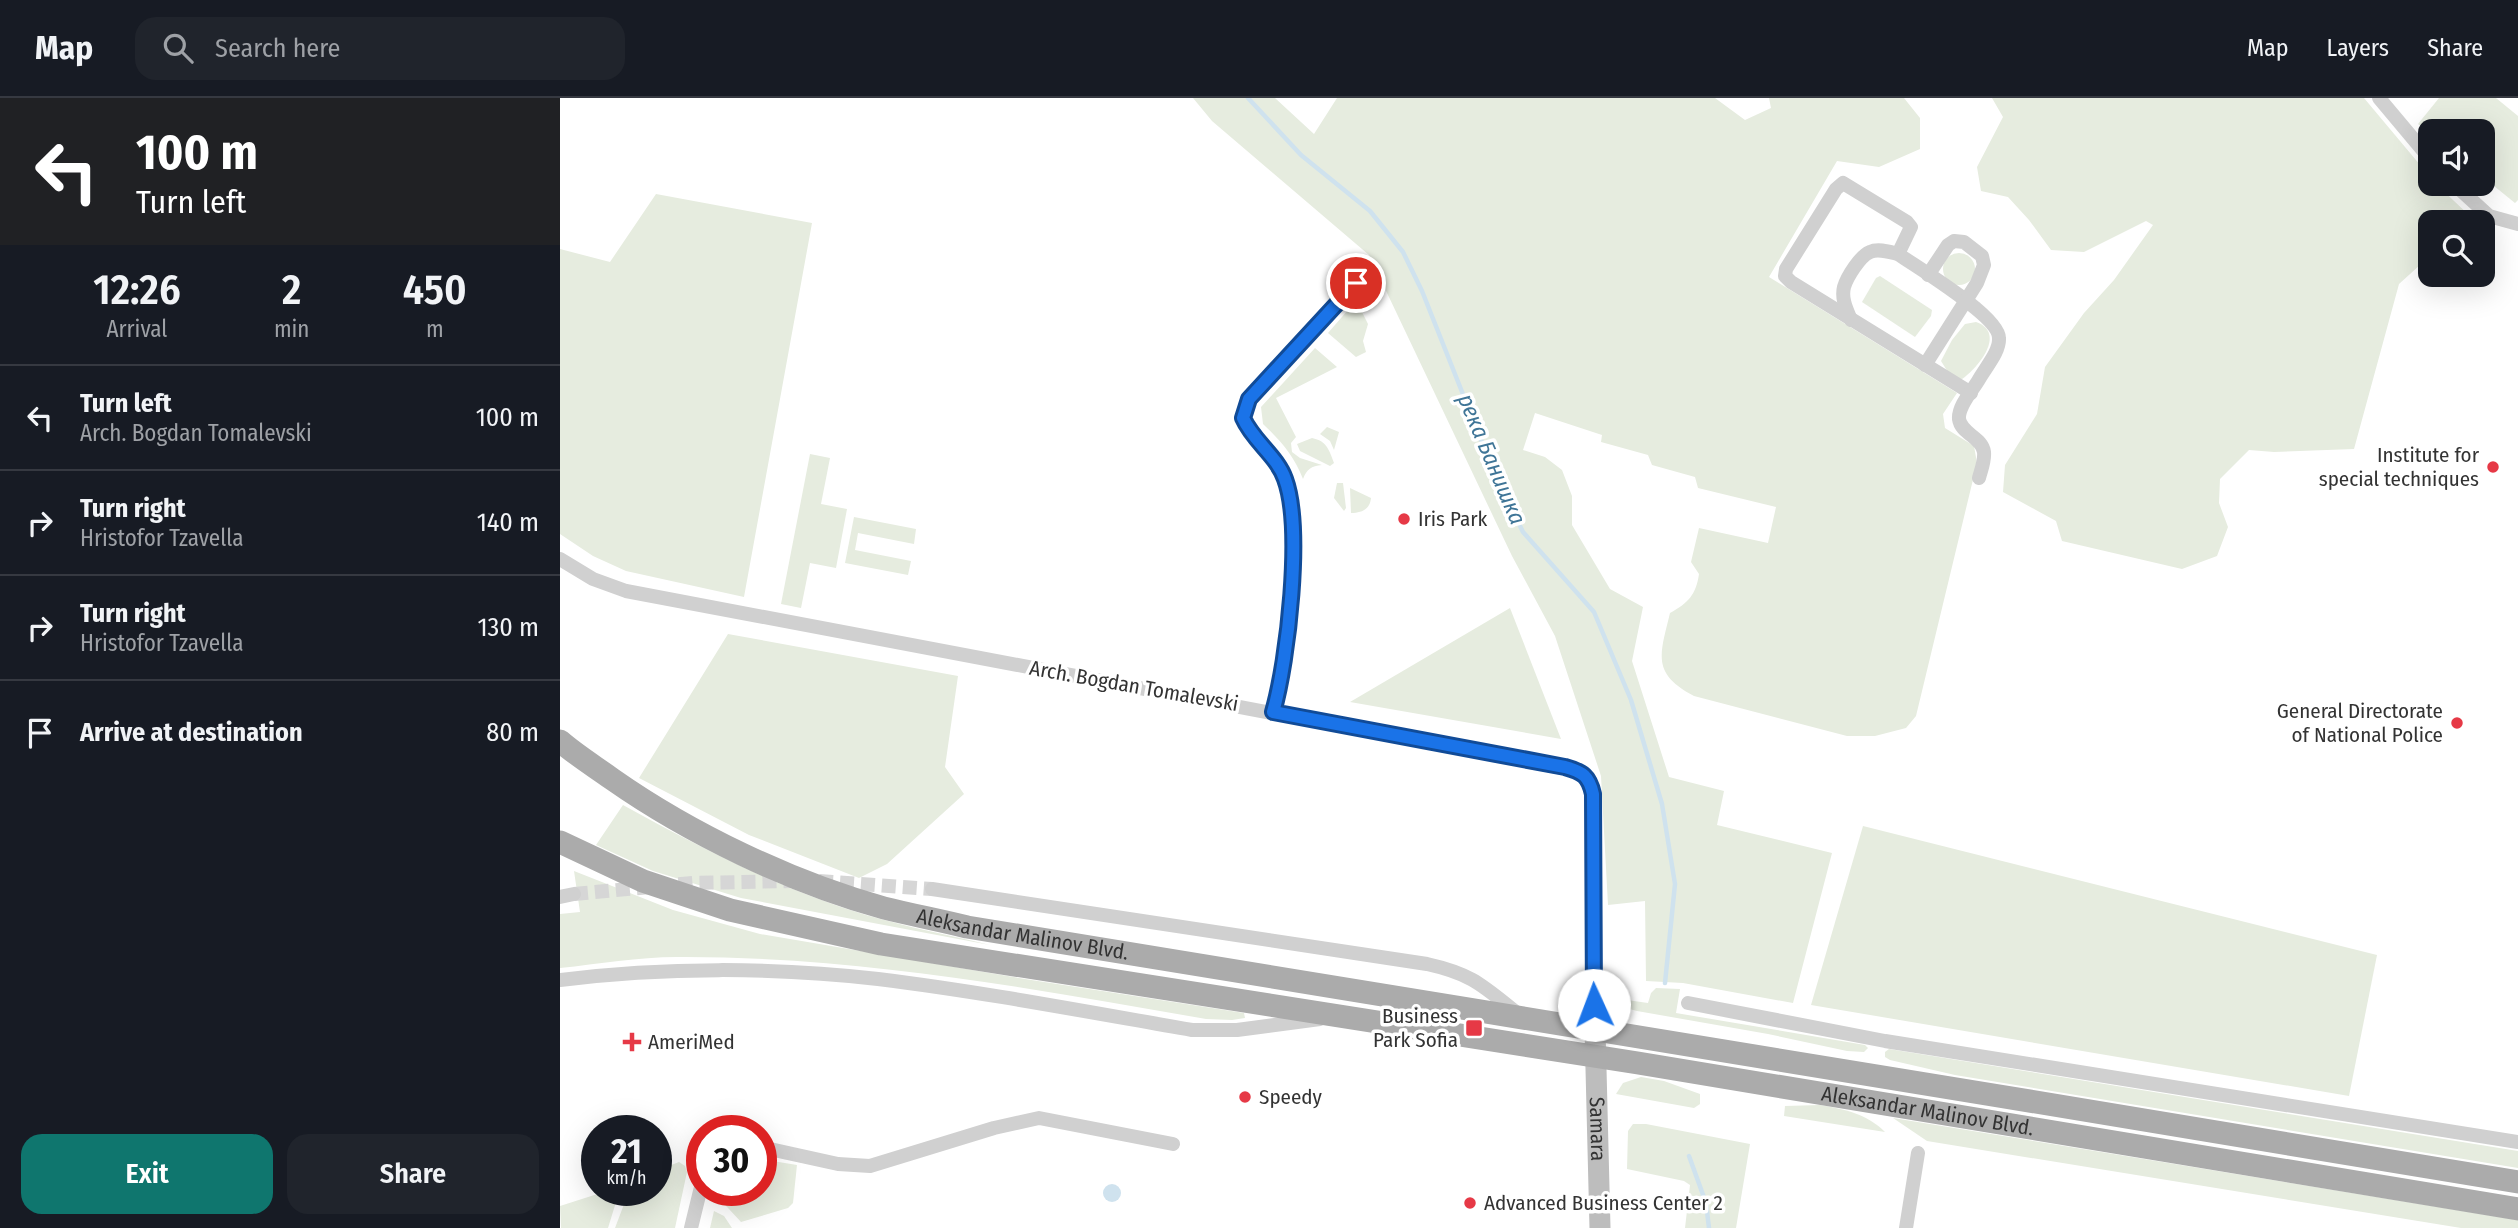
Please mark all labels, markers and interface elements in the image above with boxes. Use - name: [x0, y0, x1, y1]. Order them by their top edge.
- search box: [135, 17, 625, 80]
- text: Map: [35, 28, 93, 68]
- icon: search: [159, 29, 197, 67]
- text: Search here: [215, 33, 340, 64]
- text: Map: [2247, 34, 2289, 62]
- text: Layers: [2327, 34, 2389, 62]
- text: Share: [2427, 34, 2483, 62]
- map controls: [2418, 119, 2495, 287]
- button: sound: [2418, 119, 2495, 196]
- text: 100 m: [136, 123, 258, 182]
- icon: left: [21, 126, 112, 217]
- text: Turn left: [136, 183, 246, 221]
- button: search: [2418, 210, 2495, 287]
- pin: [1326, 253, 1386, 313]
- icon: arrive: [1337, 264, 1375, 302]
- text: 12:26: [93, 265, 181, 315]
- text: 2: [282, 265, 301, 315]
- text: 450: [403, 265, 467, 315]
- text: Arrival: [106, 315, 167, 343]
- text: min: [274, 315, 310, 343]
- text: m: [426, 315, 444, 343]
- text: Turn left: [80, 388, 172, 419]
- water label: река Банишка: [1452, 389, 1532, 529]
- icon: left: [21, 399, 59, 437]
- text: 100 m: [476, 402, 539, 433]
- text: Arch. Bogdan Tomalevski: [80, 419, 312, 447]
- place label: Institute for special techniques: [2319, 442, 2480, 492]
- marker: Institute for special techniques: [2485, 459, 2501, 475]
- text: Turn right: [80, 493, 186, 524]
- icon: right: [21, 504, 59, 542]
- place label: Iris Park: [1418, 506, 1488, 532]
- text: 140 m: [477, 507, 539, 538]
- marker: Iris Park: [1396, 511, 1412, 527]
- text: Hristofor Tzavella: [80, 524, 243, 552]
- text: Turn right: [80, 598, 186, 629]
- icon: right: [21, 609, 59, 647]
- text: 130 m: [477, 612, 539, 643]
- text: Hristofor Tzavella: [80, 629, 243, 657]
- street label: Arch. Bogdan Tomalevski: [1028, 655, 1240, 717]
- place label: General Directorate of National Police: [2277, 698, 2443, 748]
- icon: arrive: [21, 714, 59, 752]
- marker: General Directorate of National Police: [2449, 715, 2465, 731]
- text: Arrive at destination: [80, 717, 303, 748]
- text: 80 m: [486, 717, 539, 748]
- street label: Aleksandar Malinov Blvd.: [914, 903, 1130, 966]
- position arrow: [1557, 968, 1631, 1042]
- place label: Business Park Sofia: [1373, 1003, 1458, 1053]
- marker: Business Park Sofia: [1464, 1018, 1484, 1038]
- place label: AmeriMed: [648, 1029, 735, 1055]
- marker: AmeriMed: [622, 1032, 642, 1052]
- street label: Aleksandar Malinov Blvd.: [1820, 1081, 2036, 1141]
- place label: Speedy: [1259, 1084, 1323, 1110]
- marker: Speedy: [1237, 1089, 1253, 1105]
- street label: Samara: [1584, 1097, 1611, 1161]
- speed limit sign: 30: [686, 1115, 777, 1206]
- text: 21: [611, 1130, 642, 1172]
- button: Exit: [21, 1134, 273, 1214]
- button: Share: [287, 1134, 539, 1214]
- text: km/h: [606, 1167, 647, 1189]
- place label: Advanced Business Center 2: [1484, 1190, 1723, 1216]
- marker: Advanced Business Center 2: [1462, 1195, 1478, 1211]

